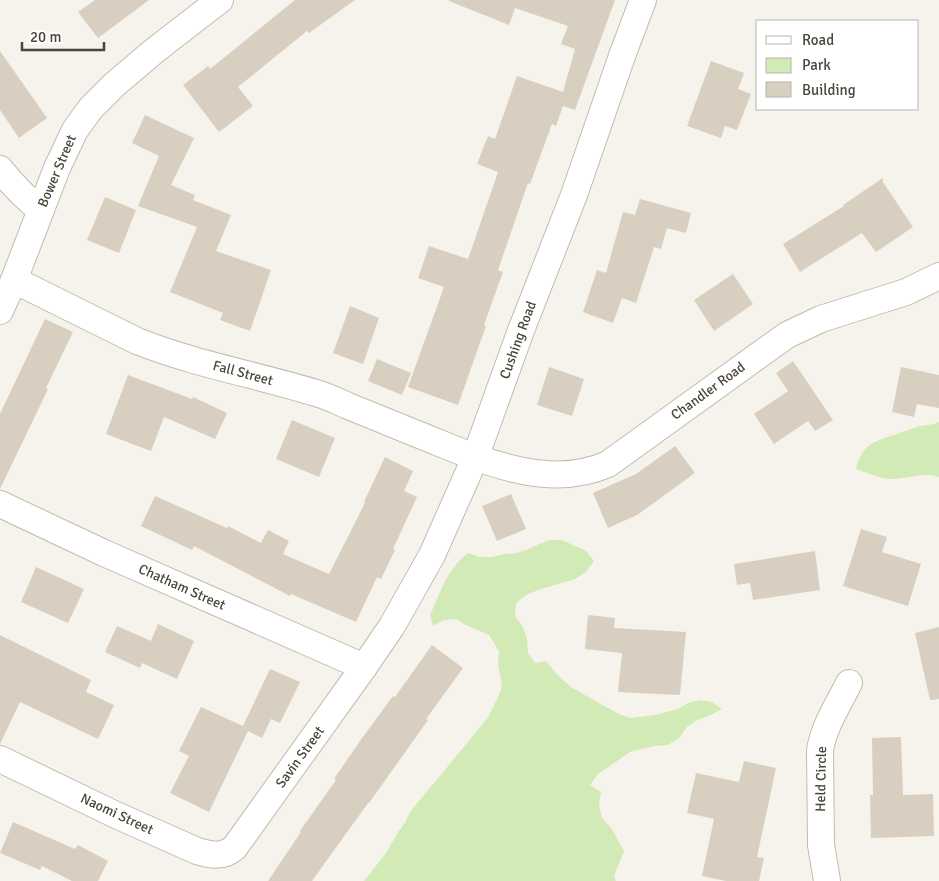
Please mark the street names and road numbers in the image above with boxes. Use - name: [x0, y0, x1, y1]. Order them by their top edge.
- street label: Bower Street: [34, 132, 80, 210]
- street label: Cushing Road: [496, 299, 540, 381]
- street label: Fall Street: [211, 357, 275, 389]
- street label: Chandler Road: [668, 358, 748, 424]
- street label: Chatham Street: [136, 560, 228, 614]
- street label: Savin Street: [272, 723, 328, 791]
- street label: Held Circle: [812, 746, 830, 812]
- street label: Naomi Street: [78, 790, 156, 838]

